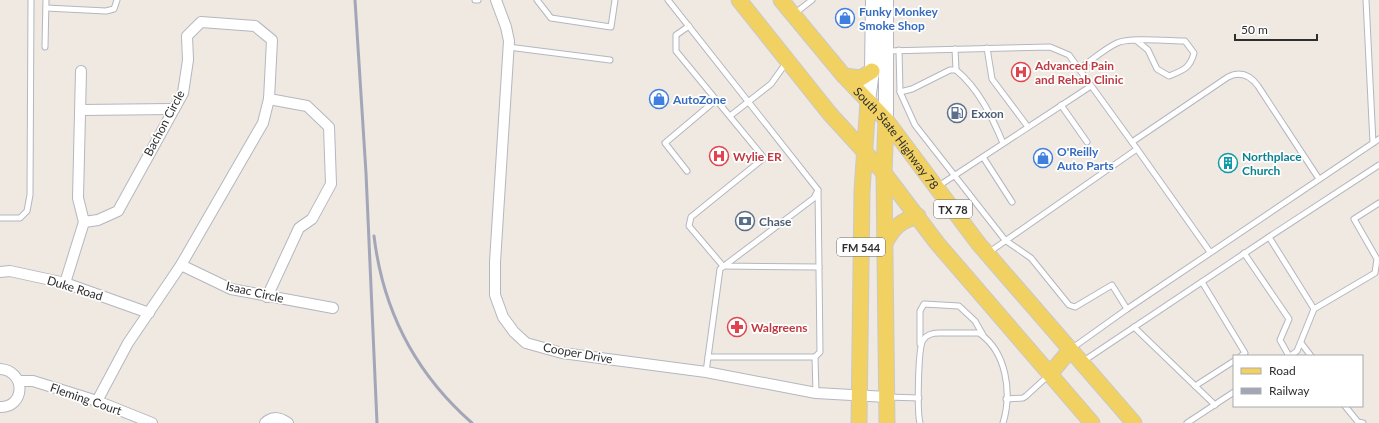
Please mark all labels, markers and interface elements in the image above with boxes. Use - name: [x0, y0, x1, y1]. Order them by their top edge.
- place label: Funky Monkey Smoke Shop: [859, 4, 938, 33]
- shop icon: Funky Monkey Smoke Shop: [834, 7, 856, 29]
- scale bar: [1235, 16, 1317, 42]
- text: 50 m: [1241, 22, 1268, 37]
- place label: Advanced Pain and Rehab Clinic: [1034, 58, 1124, 87]
- hospital icon: Advanced Pain and Rehab Clinic: [1010, 61, 1032, 83]
- street label: South State Highway 78: [851, 84, 942, 192]
- street label: Bachon Circle: [140, 87, 188, 159]
- shop icon: AutoZone: [648, 88, 670, 110]
- place label: AutoZone: [672, 92, 727, 107]
- fuel station icon: Exxon: [946, 102, 968, 124]
- place label: Exxon: [971, 106, 1004, 121]
- place label: O'Reilly Auto Parts: [1056, 144, 1114, 173]
- hospital icon: Wylie ER: [708, 145, 730, 167]
- shop icon: O'Reilly Auto Parts: [1032, 147, 1054, 169]
- place label: Wylie ER: [733, 149, 782, 164]
- place label: Northplace Church: [1242, 149, 1302, 178]
- building icon: Northplace Church: [1217, 152, 1239, 174]
- road number: TX 78: [934, 200, 972, 218]
- bank icon: Chase: [734, 210, 756, 232]
- place label: Chase: [759, 214, 792, 229]
- road number: FM 544: [837, 238, 885, 256]
- street label: Duke Road: [45, 272, 105, 304]
- street label: Isaac Circle: [225, 278, 285, 306]
- pharmacy icon: Walgreens: [726, 316, 748, 338]
- place label: Walgreens: [751, 320, 807, 335]
- street label: Cooper Drive: [542, 340, 614, 366]
- legend: [1233, 355, 1363, 407]
- text: Road: [1269, 363, 1296, 378]
- street label: Fleming Court: [48, 380, 124, 418]
- text: Railway: [1269, 383, 1310, 398]

